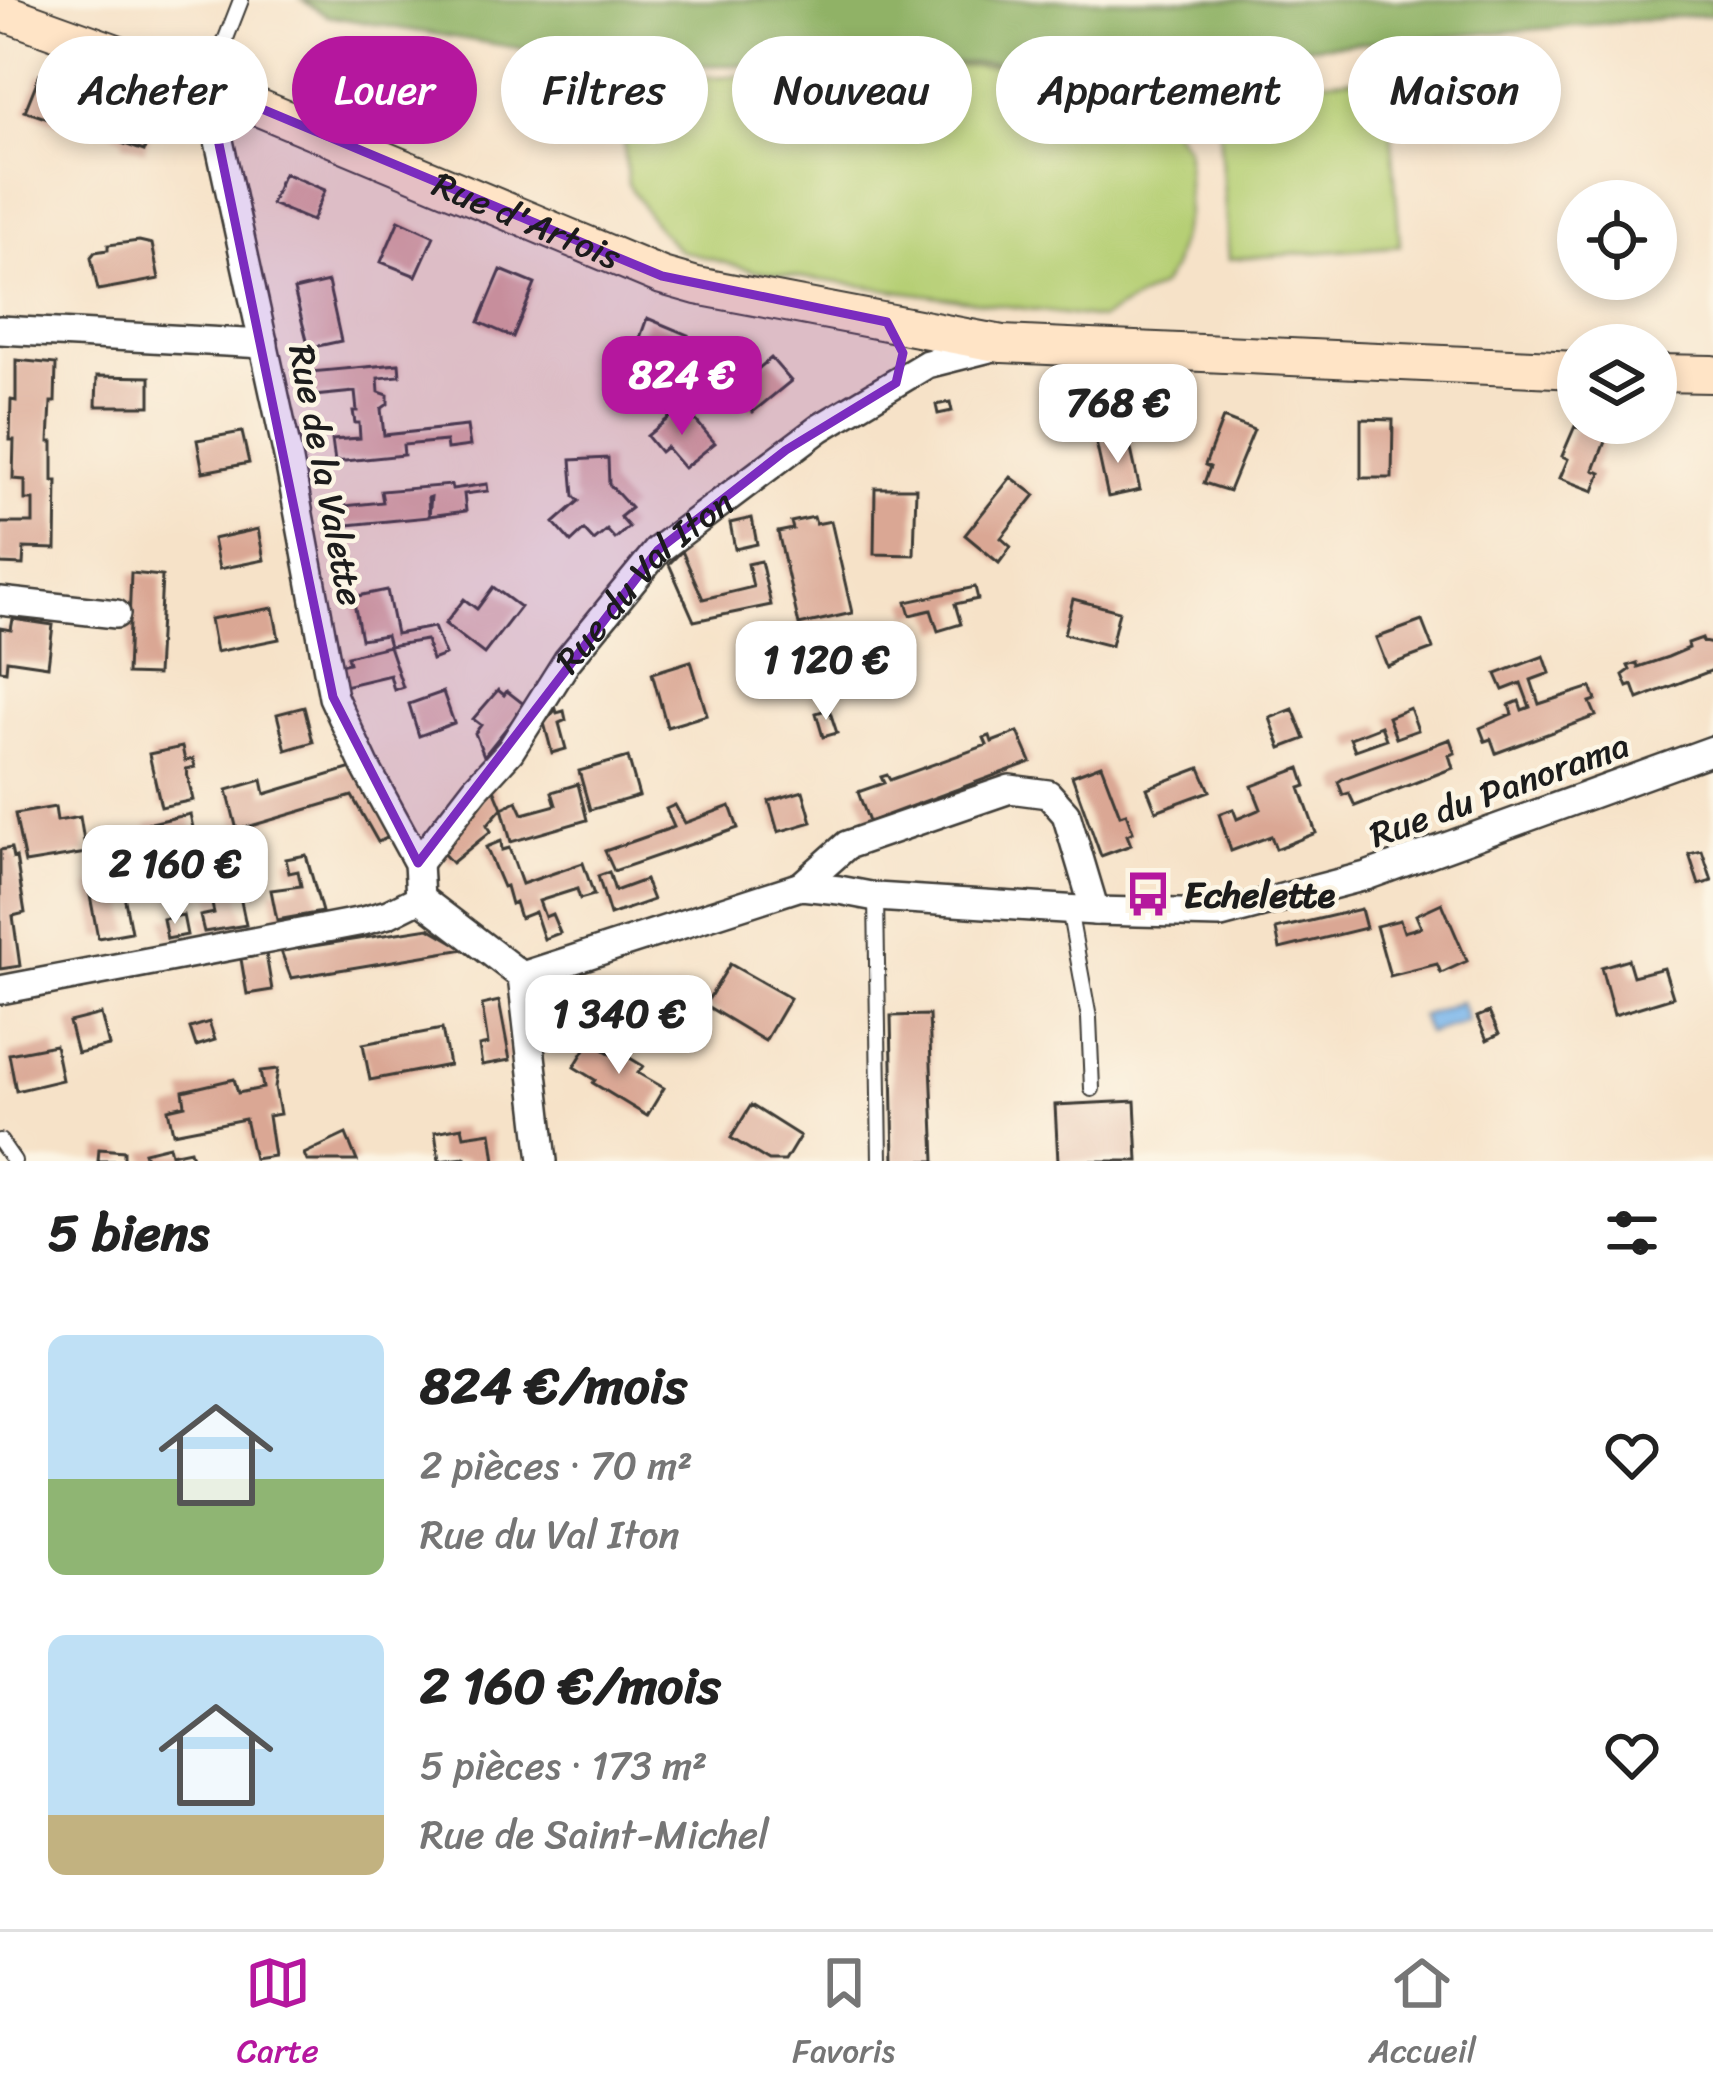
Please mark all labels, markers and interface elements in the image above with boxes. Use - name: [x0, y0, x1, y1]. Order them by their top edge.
- chip: Acheter: [36, 36, 268, 144]
- chip: Louer: [292, 36, 477, 144]
- chip: Filtres: [501, 36, 708, 144]
- chip: Nouveau: [732, 36, 972, 144]
- chip: Appartement: [996, 36, 1324, 144]
- chip: Maison: [1348, 36, 1561, 144]
- street label: Rue d'Artois: [422, 153, 631, 289]
- map controls: [1557, 180, 1677, 444]
- button: locate: [1557, 180, 1677, 300]
- button: layers: [1557, 324, 1677, 444]
- pin: 824 €: [598, 336, 766, 438]
- street label: Rue de la Valette: [269, 339, 383, 611]
- text: 824 €: [629, 340, 735, 409]
- pin: 768 €: [1034, 364, 1202, 466]
- text: 768 €: [1066, 368, 1170, 437]
- street label: Rue du Val Iton: [538, 472, 748, 688]
- pin: 1 120 €: [715, 621, 937, 723]
- text: 1 120 €: [763, 625, 889, 694]
- street label: Rue du Panorama: [1360, 713, 1638, 867]
- pin: 2 160 €: [64, 825, 286, 927]
- text: 2 160 €: [109, 829, 241, 898]
- place label: Echelette: [1184, 863, 1336, 927]
- bus stop icon: Echelette: [1123, 869, 1173, 919]
- pin: 1 340 €: [508, 975, 730, 1077]
- text: 1 340 €: [552, 979, 686, 1048]
- text: 5 biens: [48, 1188, 209, 1278]
- icon: filters: [1599, 1200, 1665, 1266]
- text: 824 €/mois: [420, 1341, 687, 1431]
- icon: home: [144, 1383, 288, 1527]
- icon: heart: [1599, 1422, 1665, 1488]
- text: 2 pièces · 70 m²: [420, 1431, 693, 1500]
- text: Rue du Val Iton: [420, 1500, 680, 1569]
- text: 2 160 €/mois: [420, 1641, 721, 1731]
- icon: home: [144, 1683, 288, 1827]
- icon: heart: [1599, 1722, 1665, 1788]
- text: 5 pièces · 173 m²: [420, 1731, 707, 1800]
- text: Rue de Saint-Michel: [420, 1800, 769, 1869]
- tab: Carte: [237, 1950, 319, 2080]
- tab: Favoris: [792, 1950, 895, 2080]
- tab: Accueil: [1369, 1950, 1476, 2080]

